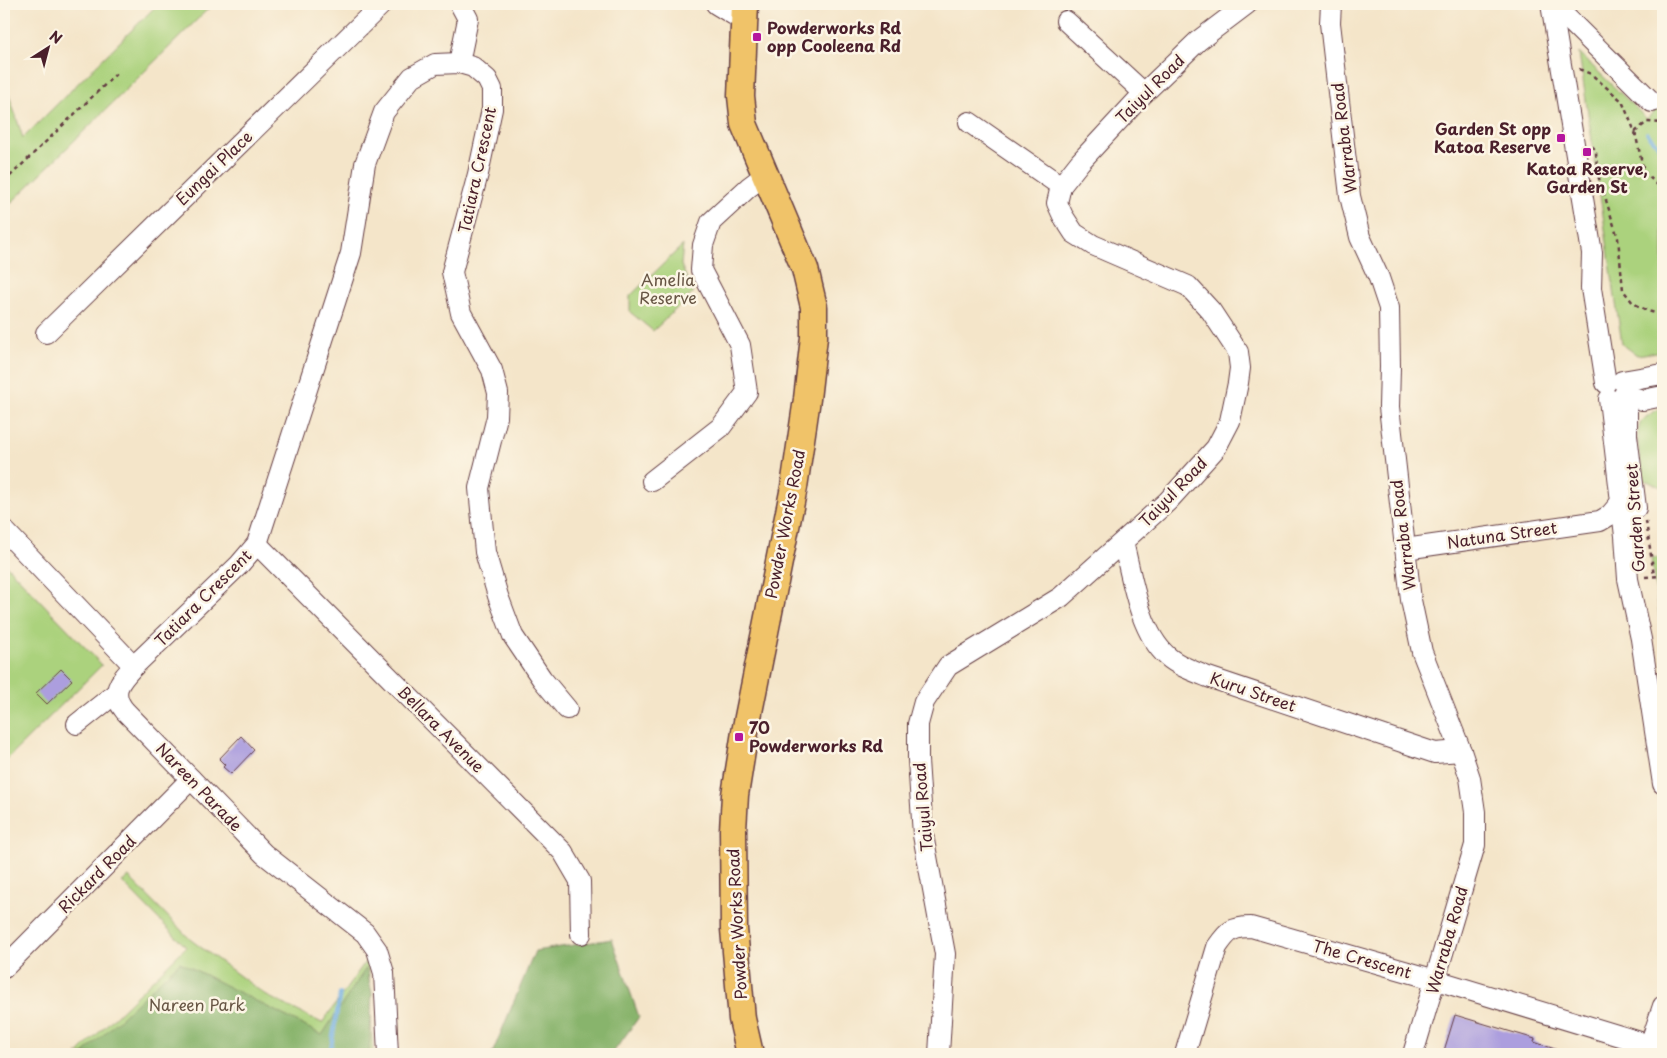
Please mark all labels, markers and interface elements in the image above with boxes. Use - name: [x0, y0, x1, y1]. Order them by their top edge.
- place label: Powderworks Rd opp Cooleena Rd: [767, 15, 902, 57]
- north arrow: [22, 22, 72, 72]
- text: N: [45, 25, 67, 49]
- marker: Powderworks Rd opp Cooleena Rd: [751, 31, 763, 43]
- street label: Taiyul Road: [1109, 48, 1189, 128]
- street label: Warraba Road: [1324, 81, 1362, 195]
- street label: Tatiara Crescent: [451, 104, 501, 235]
- place label: Garden St opp Katoa Reserve: [1434, 116, 1551, 158]
- street label: Eungai Place: [169, 124, 257, 210]
- marker: Garden St opp Katoa Reserve: [1555, 132, 1567, 144]
- marker: Katoa Reserve, Garden St: [1581, 146, 1593, 158]
- place label: Katoa Reserve, Garden St: [1526, 156, 1648, 198]
- park label: Amelia Reserve: [639, 267, 697, 309]
- street label: Powder Works Road: [758, 447, 810, 600]
- street label: Taiyul Road: [1133, 451, 1212, 532]
- street label: Garden Street: [1618, 462, 1650, 573]
- street label: Warraba Road: [1383, 478, 1421, 592]
- street label: Natuna Street: [1445, 514, 1559, 554]
- street label: Tatiara Crescent: [148, 543, 257, 651]
- street label: Kuru Street: [1207, 665, 1300, 717]
- street label: Bellara Avenue: [393, 679, 491, 777]
- place label: 70 Powderworks Rd: [749, 715, 884, 757]
- marker: 70 Powderworks Rd: [733, 731, 745, 743]
- street label: Nareen Parade: [151, 737, 248, 836]
- street label: Taiyul Road: [906, 762, 938, 853]
- street label: Rickard Road: [52, 829, 141, 918]
- street label: Powder Works Road: [720, 848, 752, 1000]
- street label: Warraba Road: [1419, 883, 1473, 996]
- street label: The Crescent: [1310, 932, 1415, 984]
- park label: Nareen Park: [149, 992, 246, 1016]

